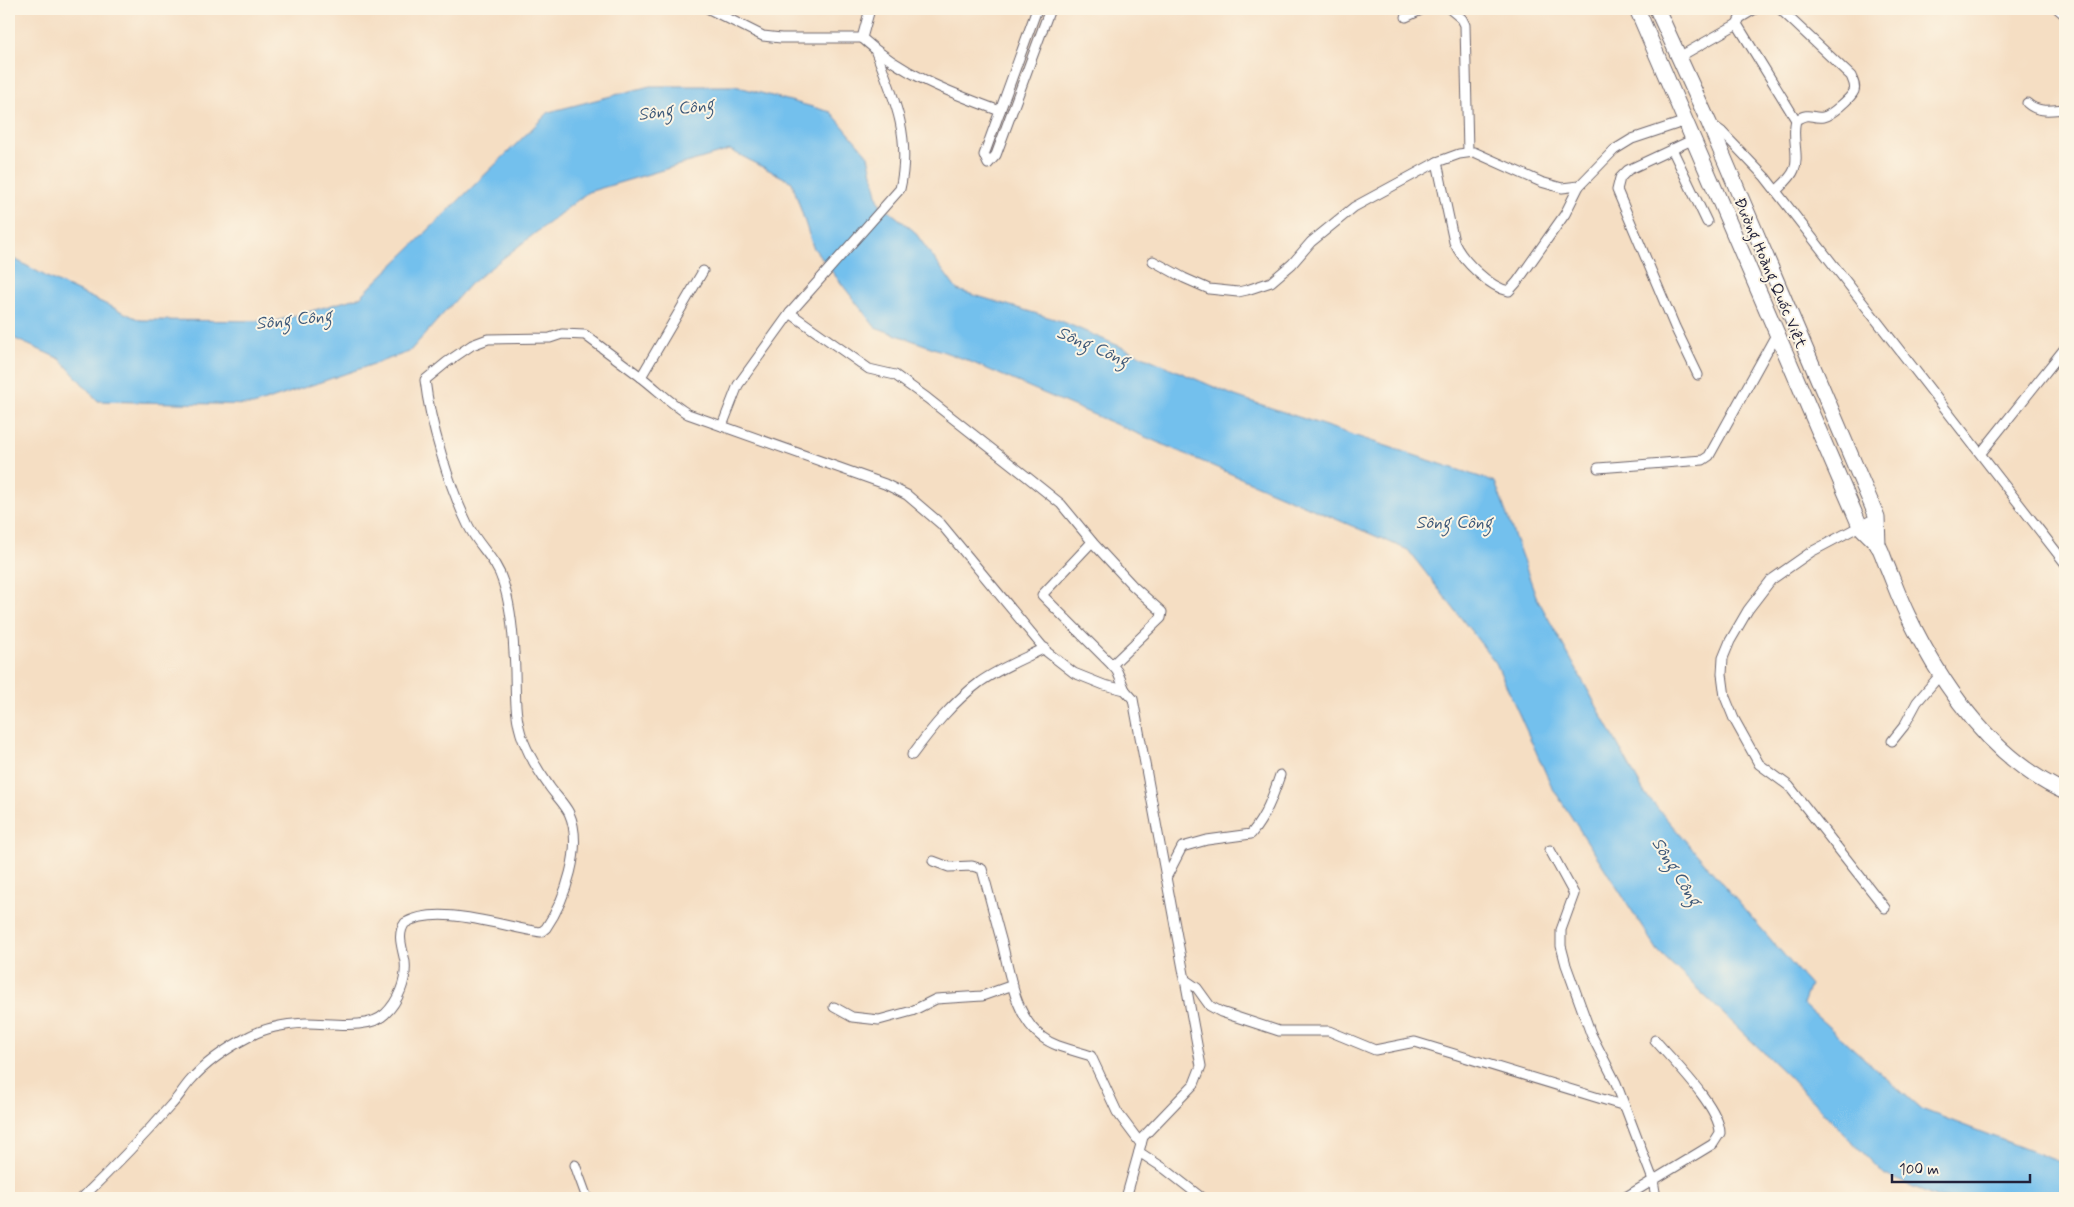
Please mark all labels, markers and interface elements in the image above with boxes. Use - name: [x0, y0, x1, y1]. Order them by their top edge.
- water label: Sông Công: [636, 92, 719, 129]
- street label: Đường Hoàng Quốc Việt: [1728, 194, 1812, 353]
- water label: Sông Công: [255, 304, 336, 338]
- water label: Sông Công: [1052, 321, 1135, 376]
- water label: Sông Công: [1416, 511, 1495, 537]
- water label: Sông Công: [1644, 833, 1708, 914]
- scale bar: [1892, 1152, 2029, 1184]
- text: 100 m: [1899, 1160, 1939, 1180]

